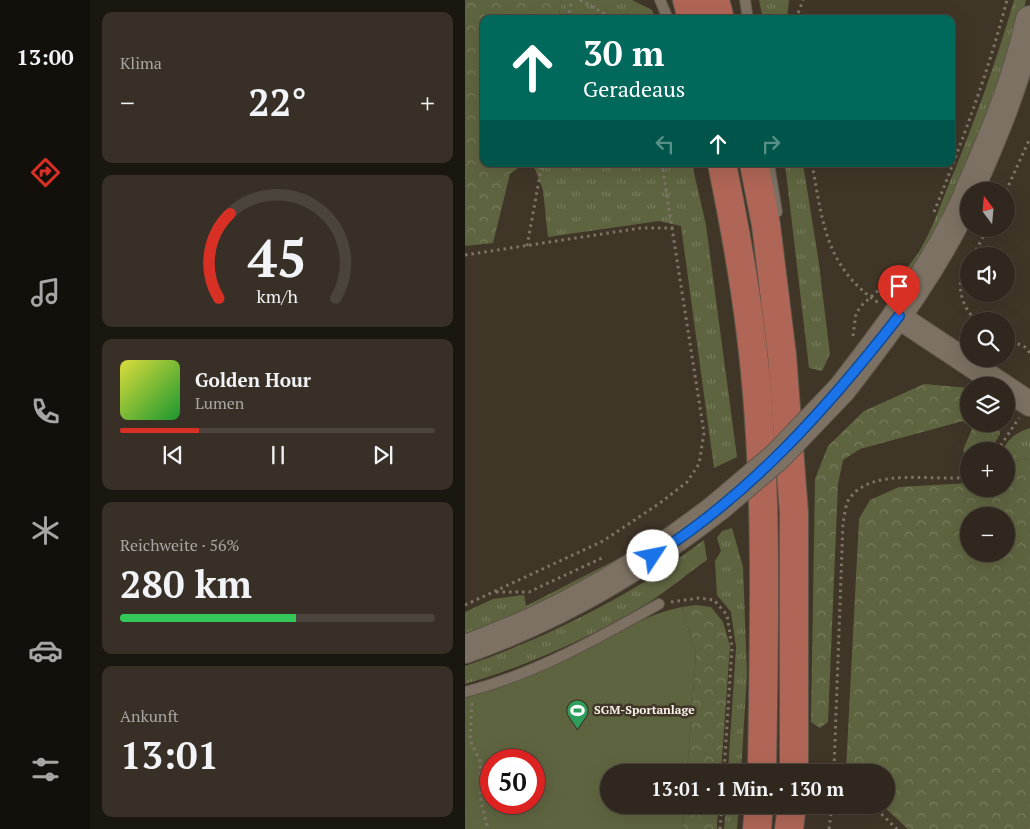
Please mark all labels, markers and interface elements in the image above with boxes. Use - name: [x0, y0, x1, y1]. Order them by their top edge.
- text: 30 m: [583, 30, 664, 76]
- icon: ahead: [500, 35, 565, 100]
- text: 13:00: [16, 42, 74, 71]
- text: Klima: [120, 52, 162, 74]
- text: Geradeaus: [583, 74, 685, 103]
- text: 22°: [248, 77, 307, 127]
- text: −: [120, 84, 135, 121]
- text: +: [420, 84, 435, 121]
- icon: left: [651, 130, 679, 158]
- icon: ahead: [704, 130, 732, 158]
- icon: right: [757, 130, 785, 158]
- icon: directions: [28, 155, 63, 190]
- north arrow: [960, 182, 1015, 238]
- map controls: [960, 182, 1015, 562]
- text: 45: [248, 223, 307, 292]
- button: sound: [960, 247, 1015, 302]
- pin: [878, 265, 920, 316]
- icon: arrive: [885, 272, 913, 300]
- icon: music: [28, 275, 63, 310]
- text: km/h: [257, 284, 299, 308]
- button: search: [960, 312, 1015, 367]
- text: Golden Hour: [195, 367, 311, 392]
- button: layers: [960, 377, 1015, 432]
- text: Lumen: [195, 392, 244, 414]
- icon: phone: [28, 394, 63, 429]
- icon: previous: [159, 441, 187, 469]
- icon: pause: [264, 441, 292, 469]
- icon: next: [369, 441, 397, 469]
- button: +: [960, 442, 1015, 497]
- button: −: [960, 507, 1015, 562]
- icon: climate: [28, 513, 63, 548]
- position arrow: [626, 529, 678, 581]
- text: Reichweite · 56%: [120, 534, 240, 556]
- text: 280 km: [120, 559, 252, 609]
- icon: car: [28, 633, 63, 668]
- sports icon: SGM-Sportanlage: [566, 698, 590, 729]
- place label: SGM-Sportanlage: [594, 702, 695, 717]
- text: Ankunft: [120, 705, 179, 727]
- text: 13:01: [120, 730, 219, 780]
- speed limit sign: 50: [480, 749, 545, 814]
- icon: filters: [28, 752, 63, 787]
- text: 13:01 · 1 Min. · 130 m: [651, 776, 844, 801]

